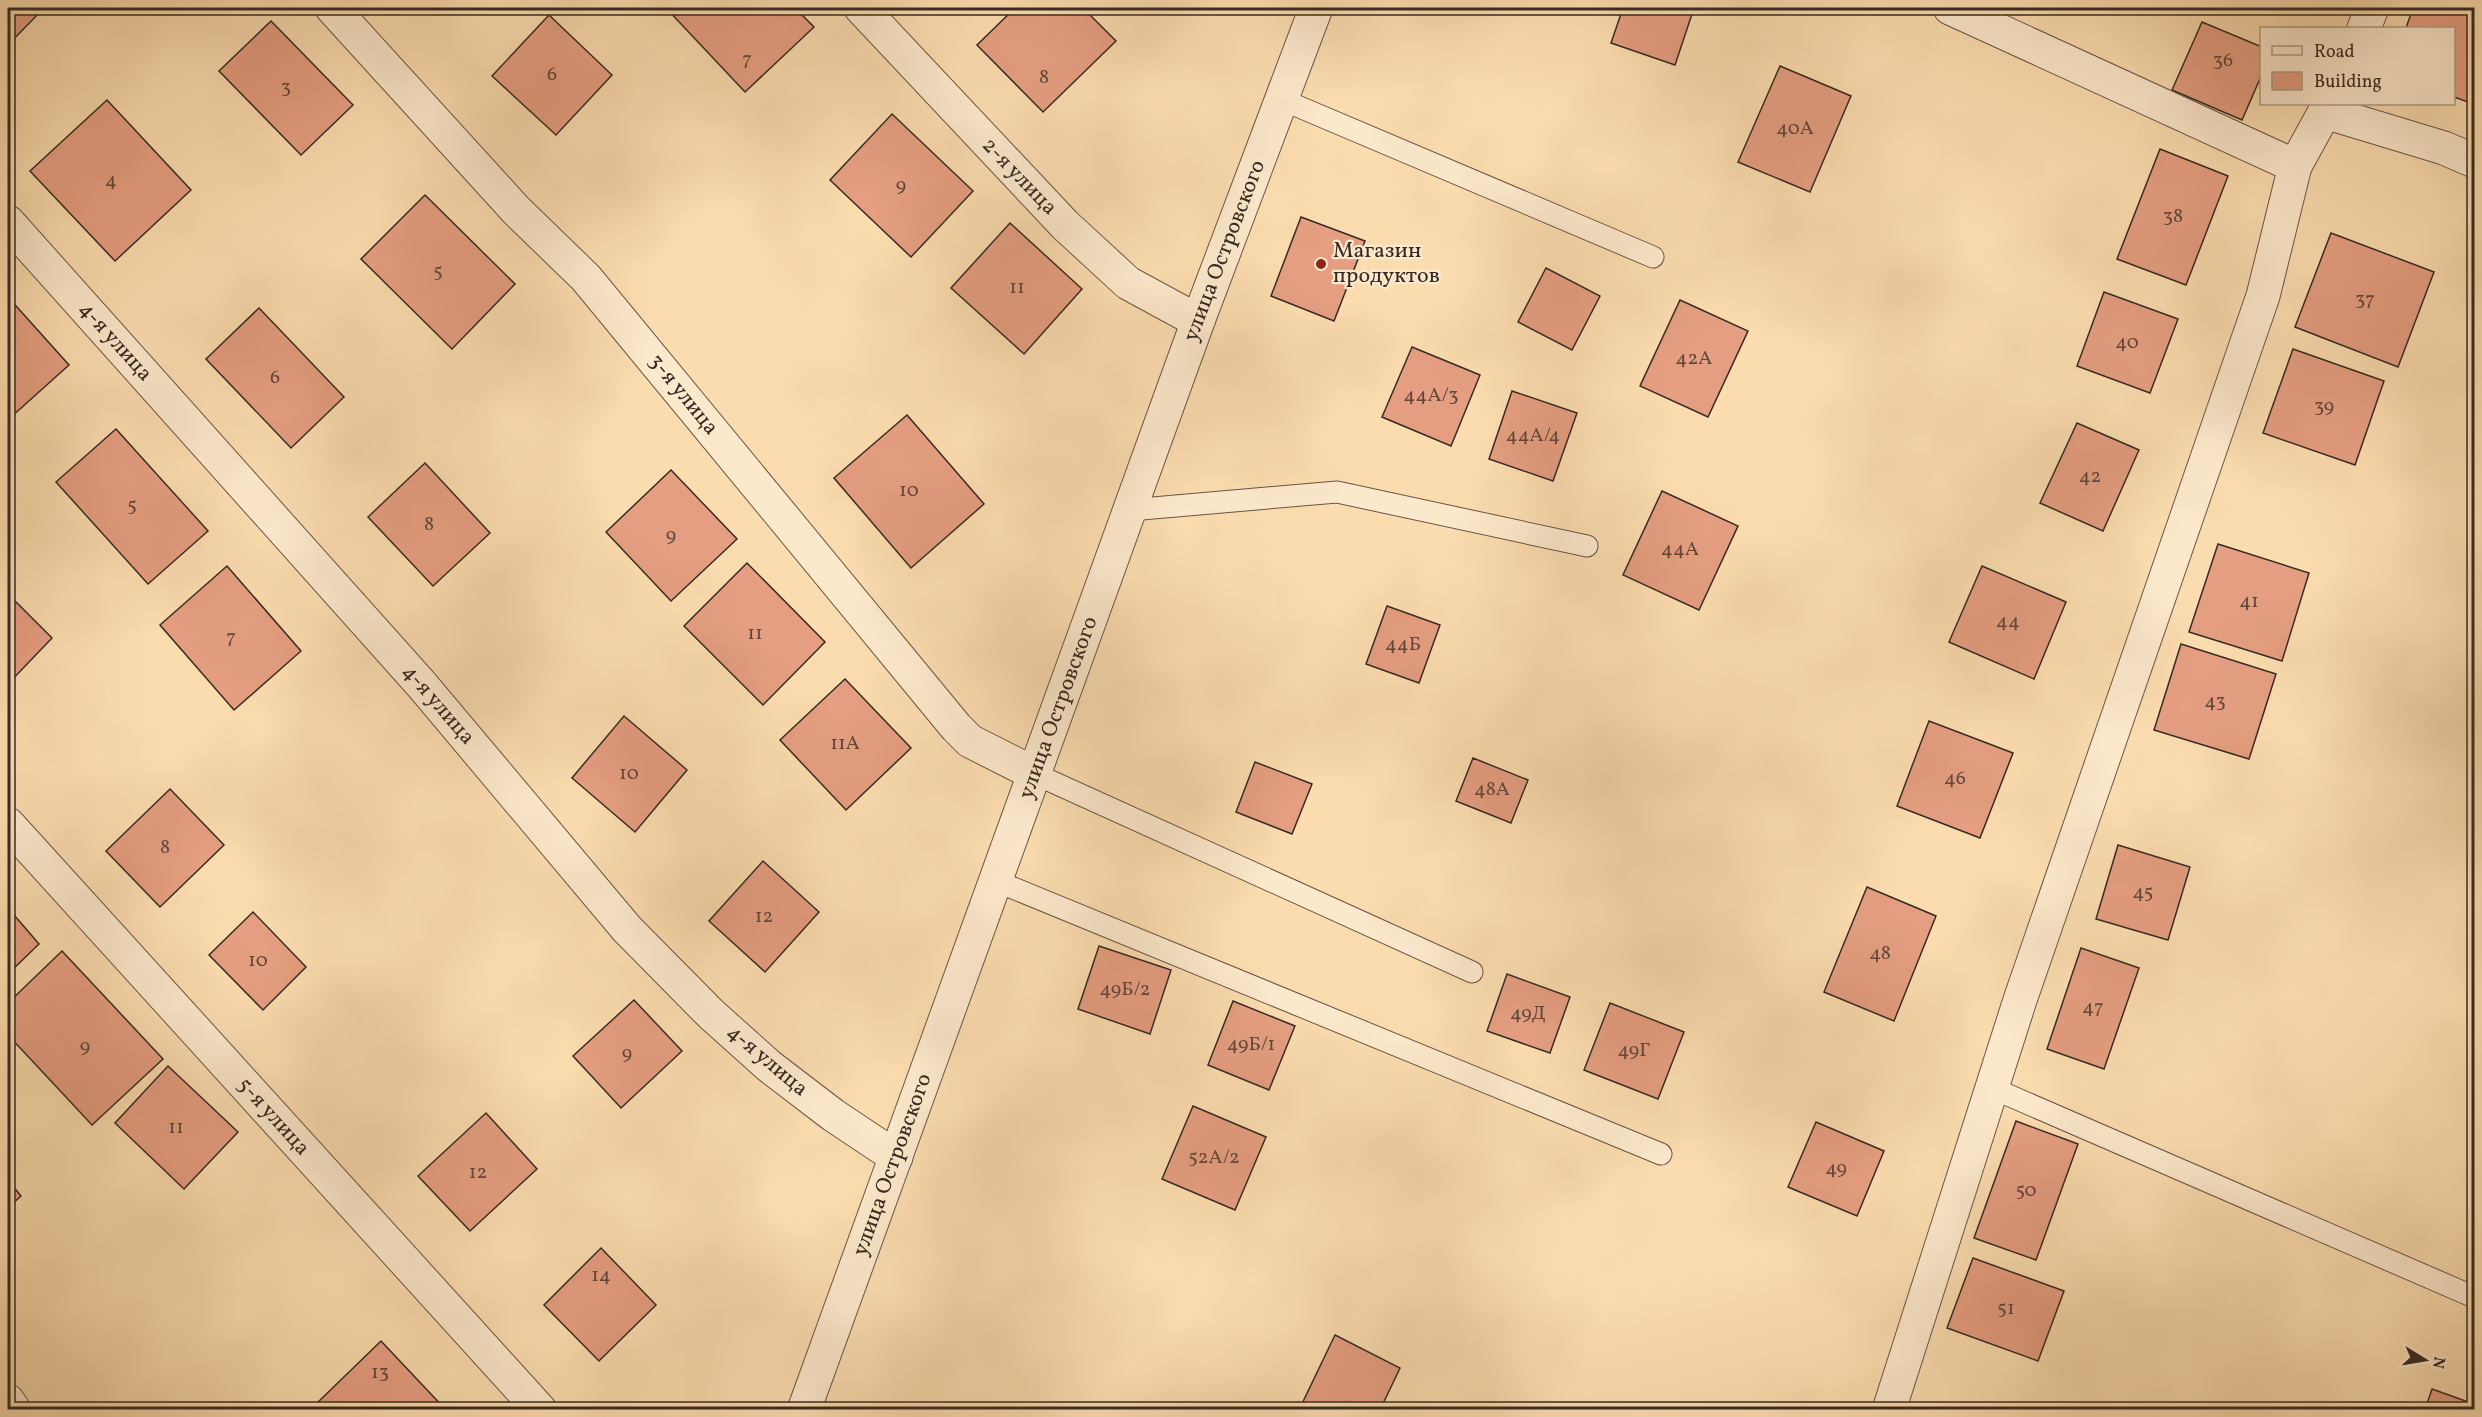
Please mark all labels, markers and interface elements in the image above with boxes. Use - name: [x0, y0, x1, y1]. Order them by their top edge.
- legend: [2260, 27, 2455, 105]
- text: Road: [2314, 40, 2355, 65]
- house number: 7: [742, 46, 752, 74]
- house number: 36: [2213, 47, 2233, 75]
- house number: 6: [547, 61, 557, 89]
- house number: 8: [1039, 64, 1049, 92]
- text: Building: [2314, 70, 2382, 95]
- house number: 3: [281, 74, 291, 102]
- house number: 40А: [1776, 115, 1814, 143]
- street label: 2-я улица: [974, 131, 1064, 223]
- street label: улица Островского: [1176, 156, 1274, 346]
- house number: 4: [105, 167, 117, 195]
- house number: 9: [896, 172, 906, 200]
- house number: 38: [2163, 203, 2183, 231]
- place label: Магазин продуктов: [1333, 236, 1440, 292]
- marker: Магазин продуктов: [1314, 257, 1328, 271]
- house number: 5: [433, 258, 443, 286]
- house number: 11: [1009, 274, 1025, 302]
- house number: 37: [2355, 286, 2375, 314]
- street label: 4-я улица: [71, 295, 159, 389]
- house number: 40: [2115, 329, 2139, 357]
- house number: 42А: [1676, 345, 1712, 373]
- street label: 3-я улица: [640, 348, 726, 442]
- house number: 6: [270, 364, 280, 392]
- house number: 44А/3: [1404, 382, 1458, 410]
- house number: 39: [2314, 393, 2334, 421]
- house number: 44А/4: [1506, 422, 1560, 450]
- house number: 42: [2079, 463, 2101, 491]
- house number: 10: [899, 477, 919, 505]
- house number: 5: [127, 492, 137, 520]
- house number: 8: [424, 511, 434, 539]
- house number: 9: [666, 522, 676, 550]
- house number: 44А: [1661, 536, 1699, 564]
- house number: 41: [2239, 588, 2259, 616]
- house number: 44: [1996, 608, 2020, 636]
- street label: улица Островского: [1012, 612, 1106, 804]
- house number: 11: [747, 620, 763, 648]
- house number: 7: [226, 624, 236, 652]
- house number: 44Б: [1385, 631, 1421, 659]
- street label: 4-я улица: [394, 658, 482, 752]
- house number: 43: [2204, 688, 2226, 716]
- house number: 11А: [830, 730, 860, 758]
- house number: 10: [619, 760, 639, 788]
- house number: 46: [1944, 765, 1966, 793]
- house number: 48А: [1474, 776, 1510, 804]
- house number: 8: [160, 834, 170, 862]
- house number: 45: [2133, 879, 2153, 907]
- house number: 12: [755, 903, 773, 931]
- house number: 48: [1869, 940, 1891, 968]
- house number: 10: [248, 947, 268, 975]
- house number: 49Б/2: [1099, 976, 1151, 1004]
- house number: 47: [2082, 994, 2104, 1022]
- house number: 49Д: [1510, 1000, 1546, 1028]
- street label: 4-я улица: [720, 1018, 814, 1104]
- house number: 49Б/1: [1227, 1031, 1275, 1059]
- house number: 9: [80, 1033, 90, 1061]
- house number: 49Г: [1618, 1037, 1650, 1065]
- house number: 9: [622, 1040, 632, 1068]
- street label: улица Островского: [846, 1069, 940, 1261]
- street label: 5-я улица: [229, 1071, 317, 1163]
- house number: 11: [168, 1114, 184, 1142]
- house number: 52А/2: [1188, 1144, 1240, 1172]
- house number: 49: [1825, 1155, 1847, 1183]
- house number: 12: [469, 1159, 487, 1187]
- house number: 50: [2015, 1177, 2037, 1205]
- house number: 14: [591, 1262, 611, 1290]
- house number: 51: [1997, 1295, 2015, 1323]
- north arrow: [2395, 1330, 2455, 1390]
- text: N: [2426, 1355, 2450, 1371]
- house number: 13: [371, 1359, 389, 1387]

